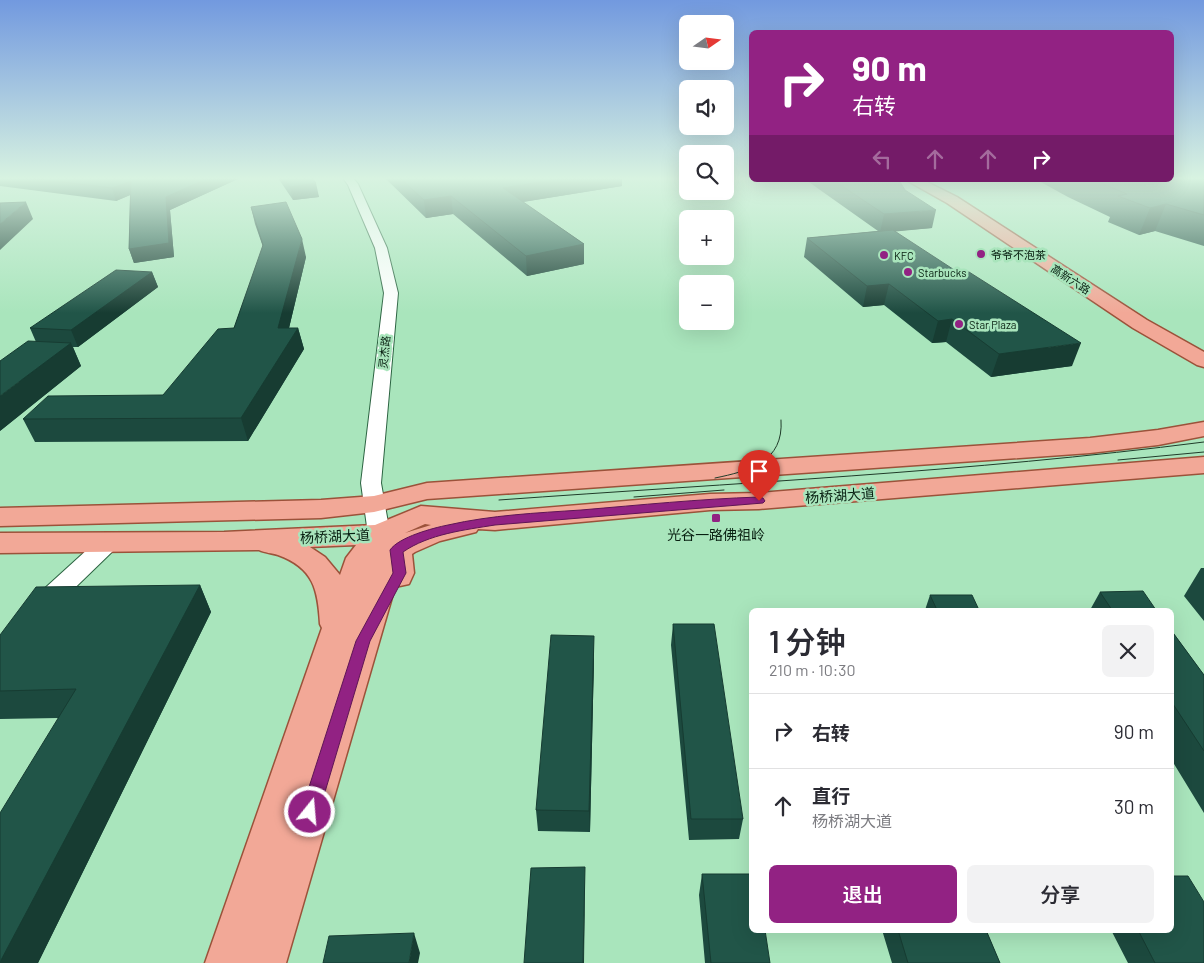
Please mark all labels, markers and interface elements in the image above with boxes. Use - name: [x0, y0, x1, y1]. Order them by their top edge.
- north arrow: [679, 15, 734, 70]
- map controls: [679, 15, 734, 330]
- text: 90 m: [852, 46, 927, 88]
- icon: right: [769, 50, 834, 115]
- button: sound: [679, 80, 734, 135]
- text: 右转: [852, 92, 896, 118]
- button: search: [679, 145, 734, 200]
- icon: left: [868, 145, 896, 173]
- icon: ahead: [921, 145, 949, 173]
- icon: ahead: [974, 145, 1002, 173]
- icon: right: [1027, 145, 1055, 173]
- button: +: [679, 210, 734, 265]
- marker: 爷爷不泡茶: [975, 248, 987, 260]
- place label: 爷爷不泡茶: [991, 248, 1046, 261]
- marker: KFC: [878, 249, 890, 261]
- place label: KFC: [894, 249, 914, 262]
- street label: 高新六路: [1049, 262, 1093, 296]
- marker: Starbucks: [902, 266, 914, 278]
- place label: Starbucks: [918, 266, 966, 279]
- button: −: [679, 275, 734, 330]
- marker: Star Plaza: [953, 318, 965, 330]
- place label: Star Plaza: [969, 318, 1016, 331]
- street label: 灵杰路: [376, 335, 392, 369]
- pin: [738, 450, 780, 501]
- icon: arrive: [745, 457, 773, 485]
- street label: 杨桥湖大道: [804, 484, 876, 506]
- marker: 光谷一路佛祖岭: [710, 512, 722, 524]
- street label: 杨桥湖大道: [300, 526, 370, 546]
- place label: 光谷一路佛祖岭: [667, 526, 765, 543]
- text: 1 分钟: [769, 623, 846, 659]
- button: close: [1102, 625, 1154, 677]
- text: 210 m · 10:30: [769, 660, 856, 679]
- icon: right: [769, 717, 797, 745]
- text: 90 m: [1114, 720, 1154, 743]
- text: 右转: [812, 721, 850, 744]
- text: 直行: [812, 784, 850, 807]
- position arrow: [283, 785, 335, 837]
- icon: ahead: [769, 792, 797, 820]
- text: 30 m: [1114, 795, 1154, 818]
- text: 杨桥湖大道: [812, 811, 892, 830]
- button: 退出: [769, 865, 957, 923]
- button: 分享: [967, 865, 1154, 923]

